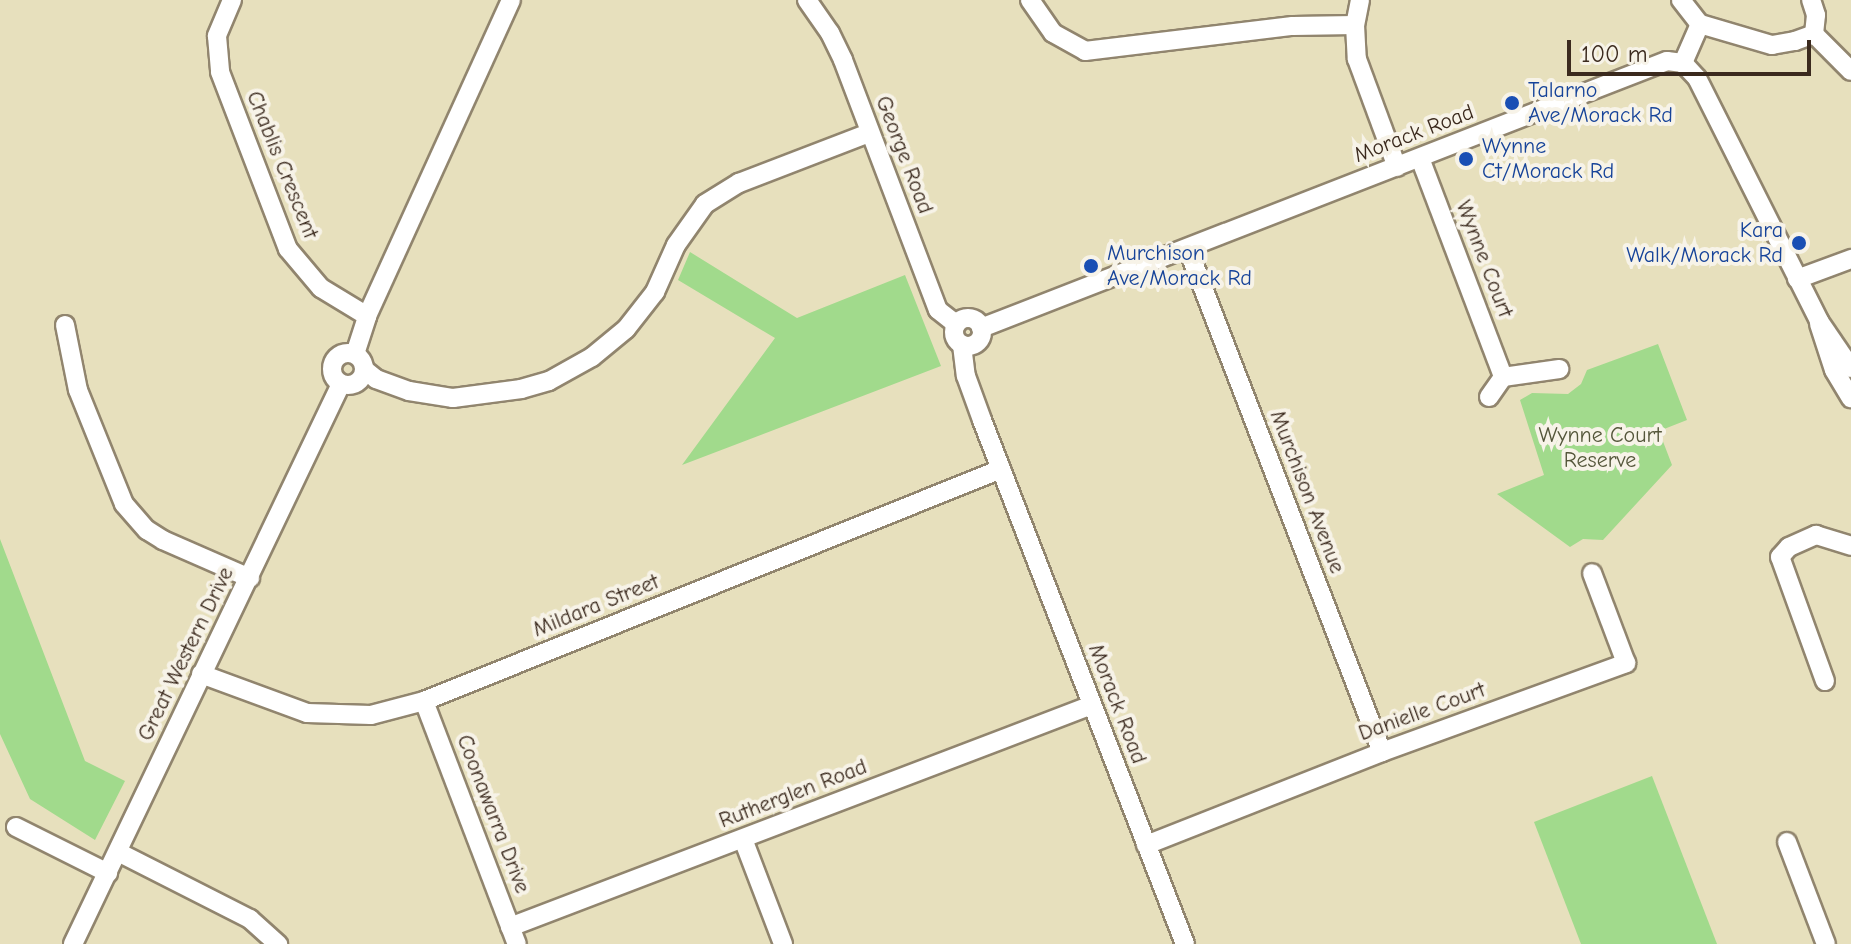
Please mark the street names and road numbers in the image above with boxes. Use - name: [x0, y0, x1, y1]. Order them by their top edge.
- street label: Chablis Crescent: [240, 87, 324, 243]
- street label: George Road: [869, 92, 939, 218]
- street label: Morack Road: [1351, 99, 1477, 169]
- street label: Wynne Court: [1450, 197, 1518, 321]
- street label: Murchison Avenue: [1264, 407, 1350, 577]
- street label: Great Western Drive: [132, 563, 240, 745]
- street label: Mildara Street: [529, 569, 663, 643]
- street label: Morack Road: [1082, 641, 1152, 767]
- street label: Danielle Court: [1355, 677, 1489, 747]
- street label: Coonawarra Drive: [451, 731, 535, 897]
- street label: Rutherglen Road: [715, 754, 871, 834]

